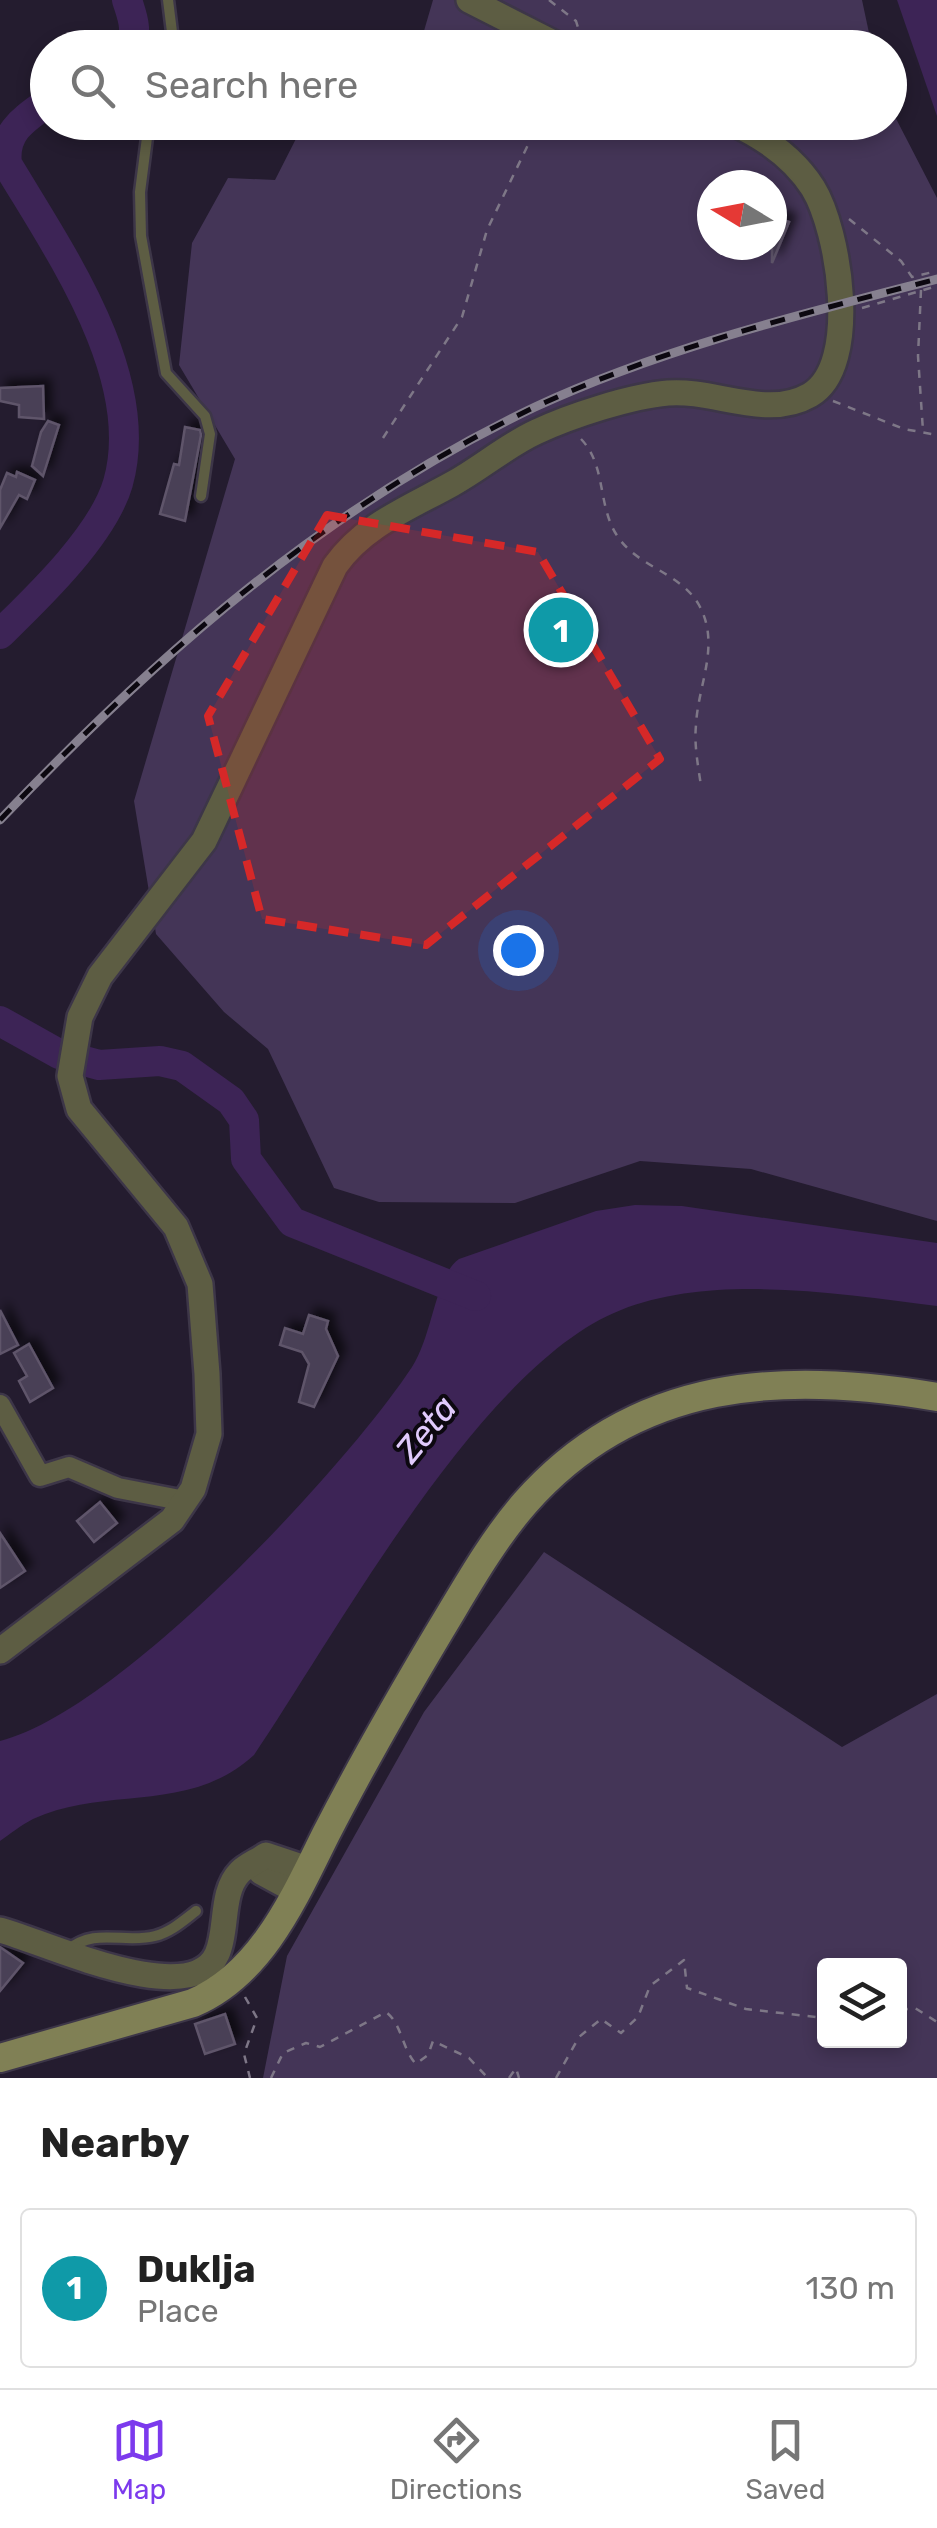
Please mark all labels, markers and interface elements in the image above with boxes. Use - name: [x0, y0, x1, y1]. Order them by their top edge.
- search box: [30, 30, 907, 140]
- icon: search: [65, 58, 120, 113]
- text: Search here: [145, 62, 358, 108]
- north arrow: [697, 170, 787, 260]
- pin: 1: [528, 592, 594, 668]
- your location: [493, 925, 544, 976]
- water label: Zeta: [386, 1387, 465, 1472]
- map controls: [817, 1958, 907, 2048]
- button: layers: [817, 1958, 907, 2048]
- text: Nearby: [40, 2118, 190, 2168]
- text: Duklja: [137, 2246, 256, 2292]
- text: 1: [67, 2269, 82, 2307]
- text: 130 m: [805, 2269, 895, 2307]
- text: Place: [137, 2292, 219, 2330]
- tab: Map: [112, 2413, 167, 2506]
- tab: Directions: [390, 2413, 522, 2506]
- tab: Saved: [745, 2413, 825, 2506]

